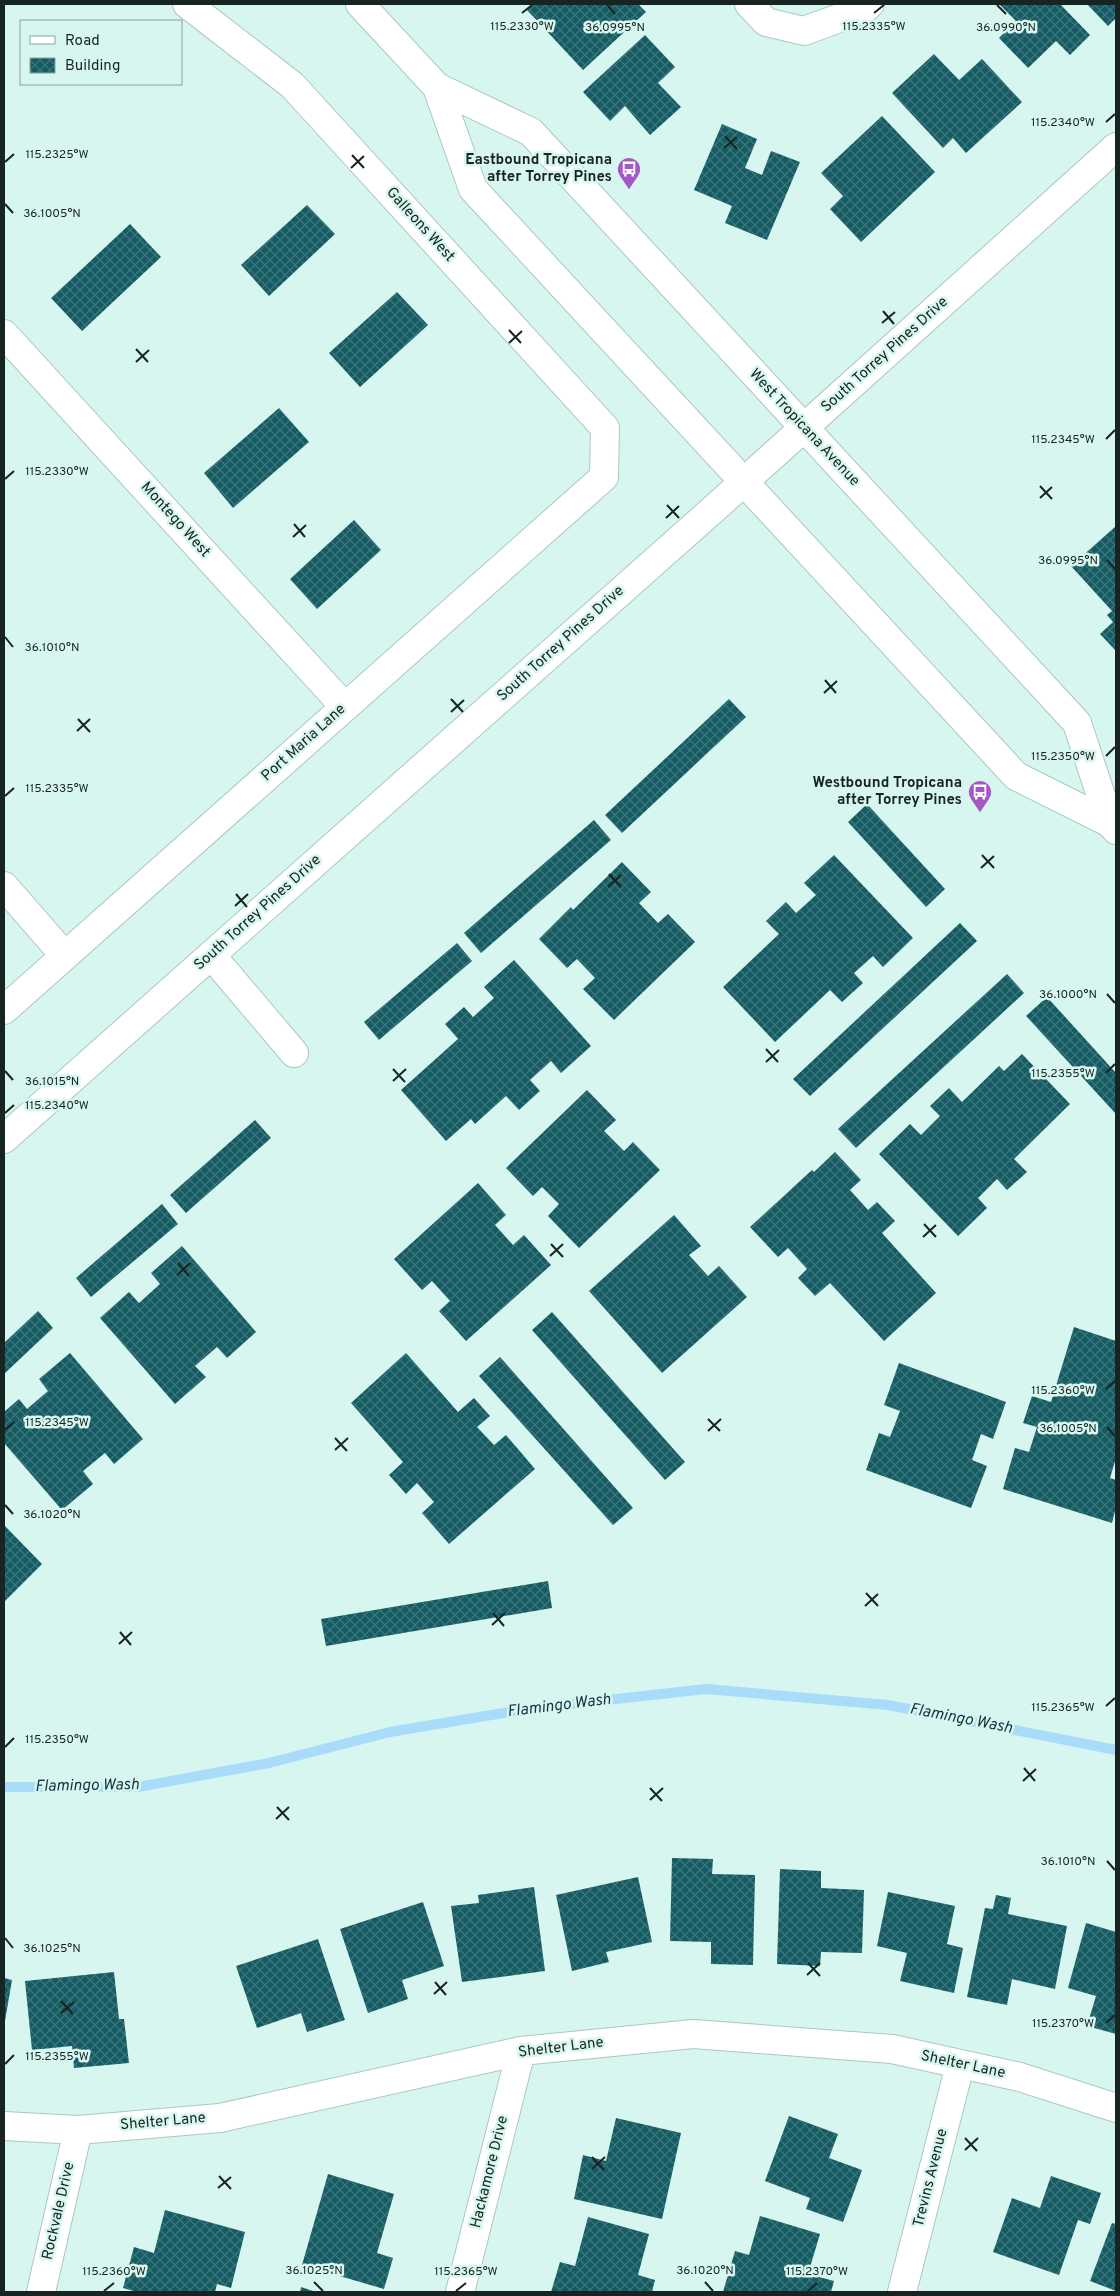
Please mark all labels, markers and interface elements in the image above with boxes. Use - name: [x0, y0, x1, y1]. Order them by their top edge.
- text: 115.2330°W: [490, 19, 554, 35]
- text: 115.2335°W: [842, 19, 906, 35]
- legend: [20, 20, 182, 85]
- text: 36.0995°N: [585, 20, 645, 36]
- text: 36.0990°N: [976, 20, 1036, 36]
- text: Road: [65, 32, 100, 51]
- text: Building: [65, 57, 120, 76]
- text: 115.2340°W: [1031, 115, 1095, 131]
- text: 115.2325°W: [25, 147, 89, 163]
- place label: Eastbound Tropicana after Torrey Pines: [465, 151, 612, 187]
- bus stop icon: Eastbound Tropicana after Torrey Pines: [616, 156, 642, 190]
- street label: Galleons West: [381, 184, 459, 266]
- text: 36.1005°N: [23, 206, 81, 222]
- street label: South Torrey Pines Drive: [818, 293, 952, 417]
- street label: West Tropicana Avenue: [745, 365, 863, 491]
- text: 115.2345°W: [1031, 432, 1095, 448]
- text: 115.2330°W: [25, 464, 89, 480]
- street label: Montego West: [136, 478, 214, 562]
- text: 36.0995°N: [1038, 553, 1098, 569]
- street label: South Torrey Pines Drive: [494, 582, 628, 706]
- text: 36.1010°N: [25, 640, 79, 656]
- street label: Port Maria Lane: [258, 700, 350, 786]
- text: 115.2350°W: [1031, 749, 1095, 765]
- place label: Westbound Tropicana after Torrey Pines: [813, 774, 962, 810]
- bus stop icon: Westbound Tropicana after Torrey Pines: [967, 779, 993, 813]
- text: 115.2335°W: [25, 781, 89, 797]
- street label: South Torrey Pines Drive: [191, 851, 325, 975]
- text: 36.1000°N: [1039, 987, 1097, 1003]
- text: 115.2355°W: [1031, 1066, 1095, 1082]
- text: 36.1015°N: [25, 1074, 79, 1090]
- text: 115.2340°W: [25, 1098, 89, 1114]
- text: 115.2360°W: [1031, 1383, 1095, 1399]
- text: 115.2345°W: [25, 1415, 89, 1431]
- text: 36.1005°N: [1039, 1421, 1097, 1437]
- text: 36.1020°N: [23, 1507, 81, 1523]
- water label: Flamingo Wash: [506, 1690, 612, 1722]
- water label: Flamingo Wash: [908, 1699, 1014, 1739]
- text: 115.2365°W: [1031, 1700, 1095, 1716]
- text: 115.2350°W: [25, 1732, 89, 1748]
- water label: Flamingo Wash: [35, 1775, 140, 1797]
- text: 36.1010°N: [1041, 1854, 1095, 1870]
- text: 36.1025°N: [23, 1941, 81, 1957]
- text: 115.2370°W: [1032, 2016, 1094, 2032]
- street label: Shelter Lane: [517, 2033, 605, 2063]
- street label: Shelter Lane: [919, 2047, 1007, 2083]
- text: 115.2355°W: [25, 2049, 89, 2065]
- street label: Shelter Lane: [119, 2109, 207, 2135]
- street label: Hackamore Drive: [467, 2114, 513, 2230]
- street label: Trevins Avenue: [910, 2127, 952, 2229]
- street label: Rockvale Drive: [39, 2160, 79, 2262]
- text: 36.1025°N: [285, 2263, 343, 2279]
- text: 36.1020°N: [676, 2263, 734, 2279]
- text: 115.2360°W: [82, 2264, 146, 2280]
- text: 115.2365°W: [434, 2264, 498, 2280]
- text: 115.2370°W: [786, 2264, 848, 2280]

